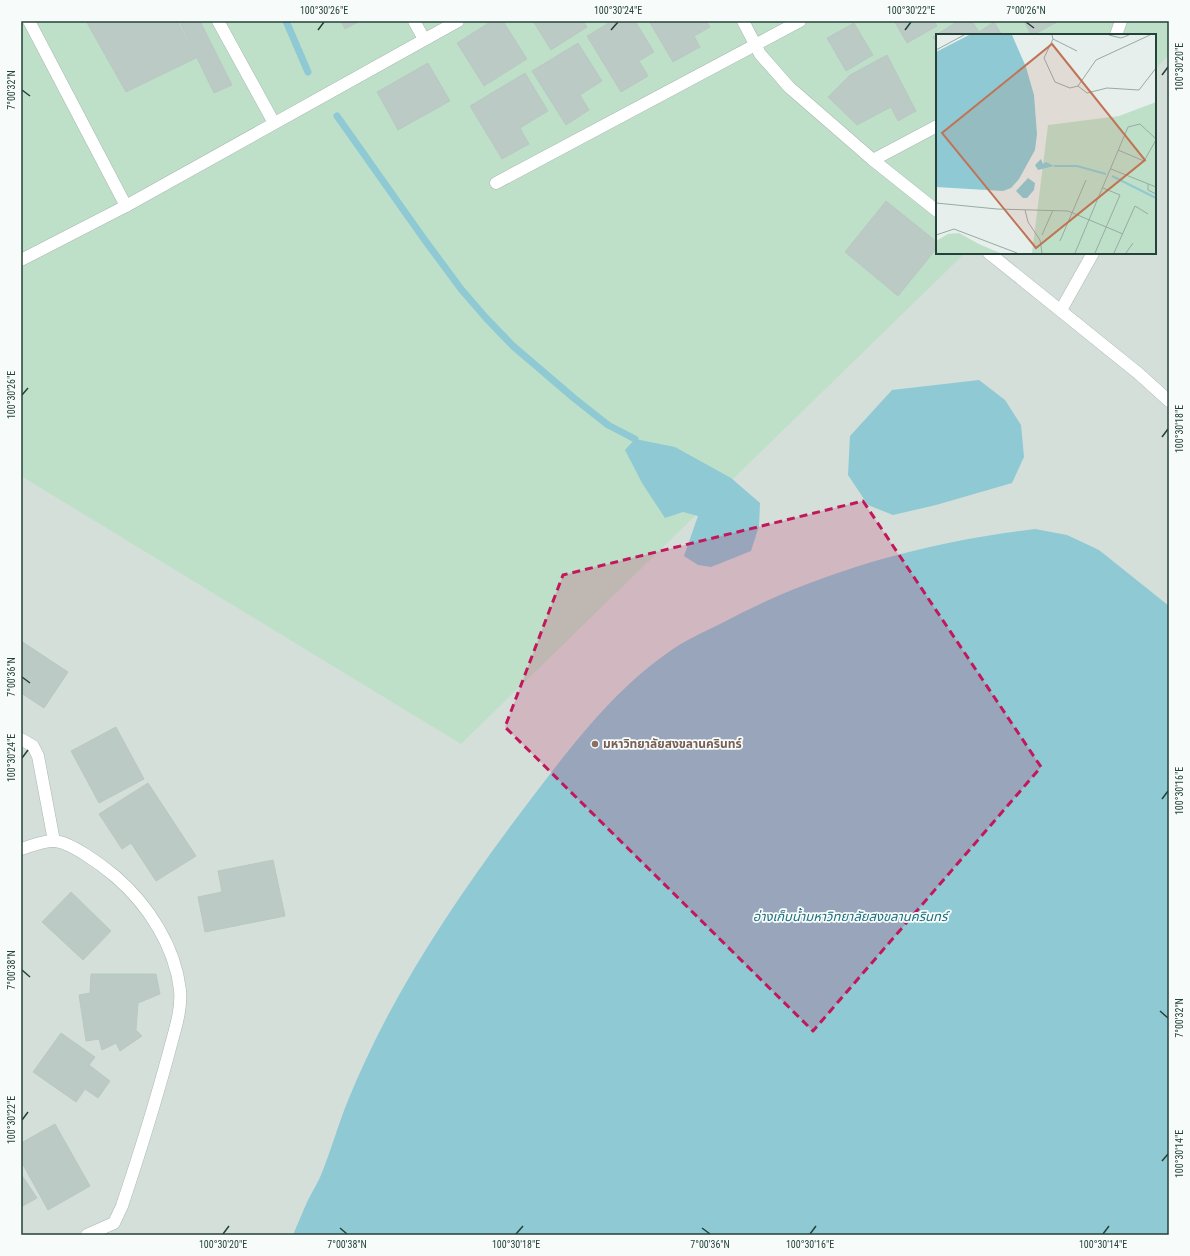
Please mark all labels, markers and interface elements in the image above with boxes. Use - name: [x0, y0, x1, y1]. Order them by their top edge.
- text: 100°30'26"E: [300, 5, 348, 16]
- text: 100°30'24"E: [594, 5, 642, 16]
- text: 100°30'22"E: [887, 5, 935, 16]
- text: 7°00'26"N: [1006, 5, 1046, 16]
- inset map: [936, 34, 1156, 254]
- text: 100°30'20"E: [1174, 43, 1185, 91]
- text: 7°00'32"N: [6, 70, 17, 110]
- text: 100°30'26"E: [6, 371, 17, 419]
- text: 100°30'18"E: [1174, 405, 1185, 453]
- text: 7°00'36"N: [6, 657, 17, 697]
- text: 100°30'24"E: [6, 734, 17, 782]
- place label: มหาวิทยาลัยสงขลานครินทร์: [603, 737, 742, 751]
- marker: มหาวิทยาลัยสงขลานครินทร์: [590, 739, 600, 749]
- text: 100°30'16"E: [1174, 767, 1185, 815]
- water label: อ่างเก็บน้ำมหาวิทยาลัยสงขลานครินทร์: [753, 907, 951, 924]
- text: 7°00'38"N: [6, 950, 17, 990]
- text: 7°00'32"N: [1174, 998, 1185, 1038]
- text: 100°30'22"E: [6, 1096, 17, 1144]
- text: 100°30'14"E: [1174, 1130, 1185, 1178]
- text: 100°30'20"E: [199, 1239, 247, 1250]
- text: 7°00'38"N: [327, 1239, 367, 1250]
- text: 100°30'18"E: [492, 1239, 540, 1250]
- text: 7°00'36"N: [690, 1239, 730, 1250]
- text: 100°30'16"E: [786, 1239, 834, 1250]
- text: 100°30'14"E: [1079, 1239, 1127, 1250]

